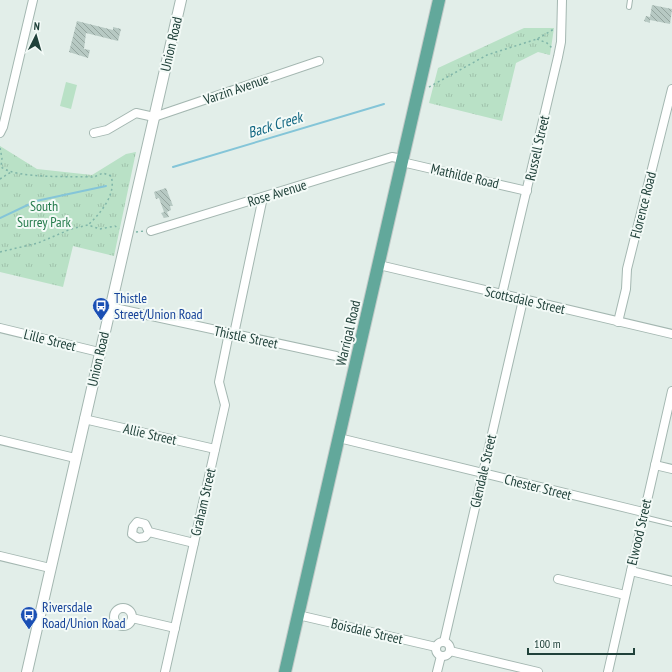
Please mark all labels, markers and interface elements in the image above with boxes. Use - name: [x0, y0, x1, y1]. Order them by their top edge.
- street label: Union Road: [156, 15, 186, 73]
- north arrow: [16, 16, 56, 56]
- text: N: [33, 19, 40, 33]
- street label: Varzin Avenue: [200, 69, 271, 109]
- water label: Back Creek: [245, 107, 306, 142]
- street label: Russell Street: [521, 113, 553, 182]
- street label: Mathilde Road: [429, 159, 501, 193]
- street label: Florence Road: [626, 170, 660, 240]
- street label: Rose Avenue: [245, 175, 309, 210]
- park label: South Surrey Park: [17, 197, 72, 231]
- street label: Scottsdale Street: [483, 282, 567, 318]
- place label: Thistle Street/Union Road: [114, 289, 203, 323]
- bus stop icon: Thistle Street/Union Road: [91, 296, 111, 321]
- street label: Warrigal Road: [332, 298, 364, 368]
- street label: Thistle Street: [212, 321, 280, 353]
- street label: Lille Street: [22, 325, 78, 355]
- street label: Union Road: [83, 330, 113, 388]
- street label: Allie Street: [122, 419, 178, 449]
- street label: Glendale Street: [466, 432, 500, 509]
- street label: Graham Street: [186, 466, 220, 538]
- street label: Chester Street: [503, 470, 574, 504]
- street label: Elwood Street: [623, 497, 655, 567]
- place label: Riversdale Road/Union Road: [42, 598, 126, 632]
- bus stop icon: Riversdale Road/Union Road: [19, 605, 39, 630]
- street label: Boisdale Street: [329, 614, 405, 648]
- scale bar: [528, 630, 634, 656]
- text: 100 m: [534, 636, 561, 651]

